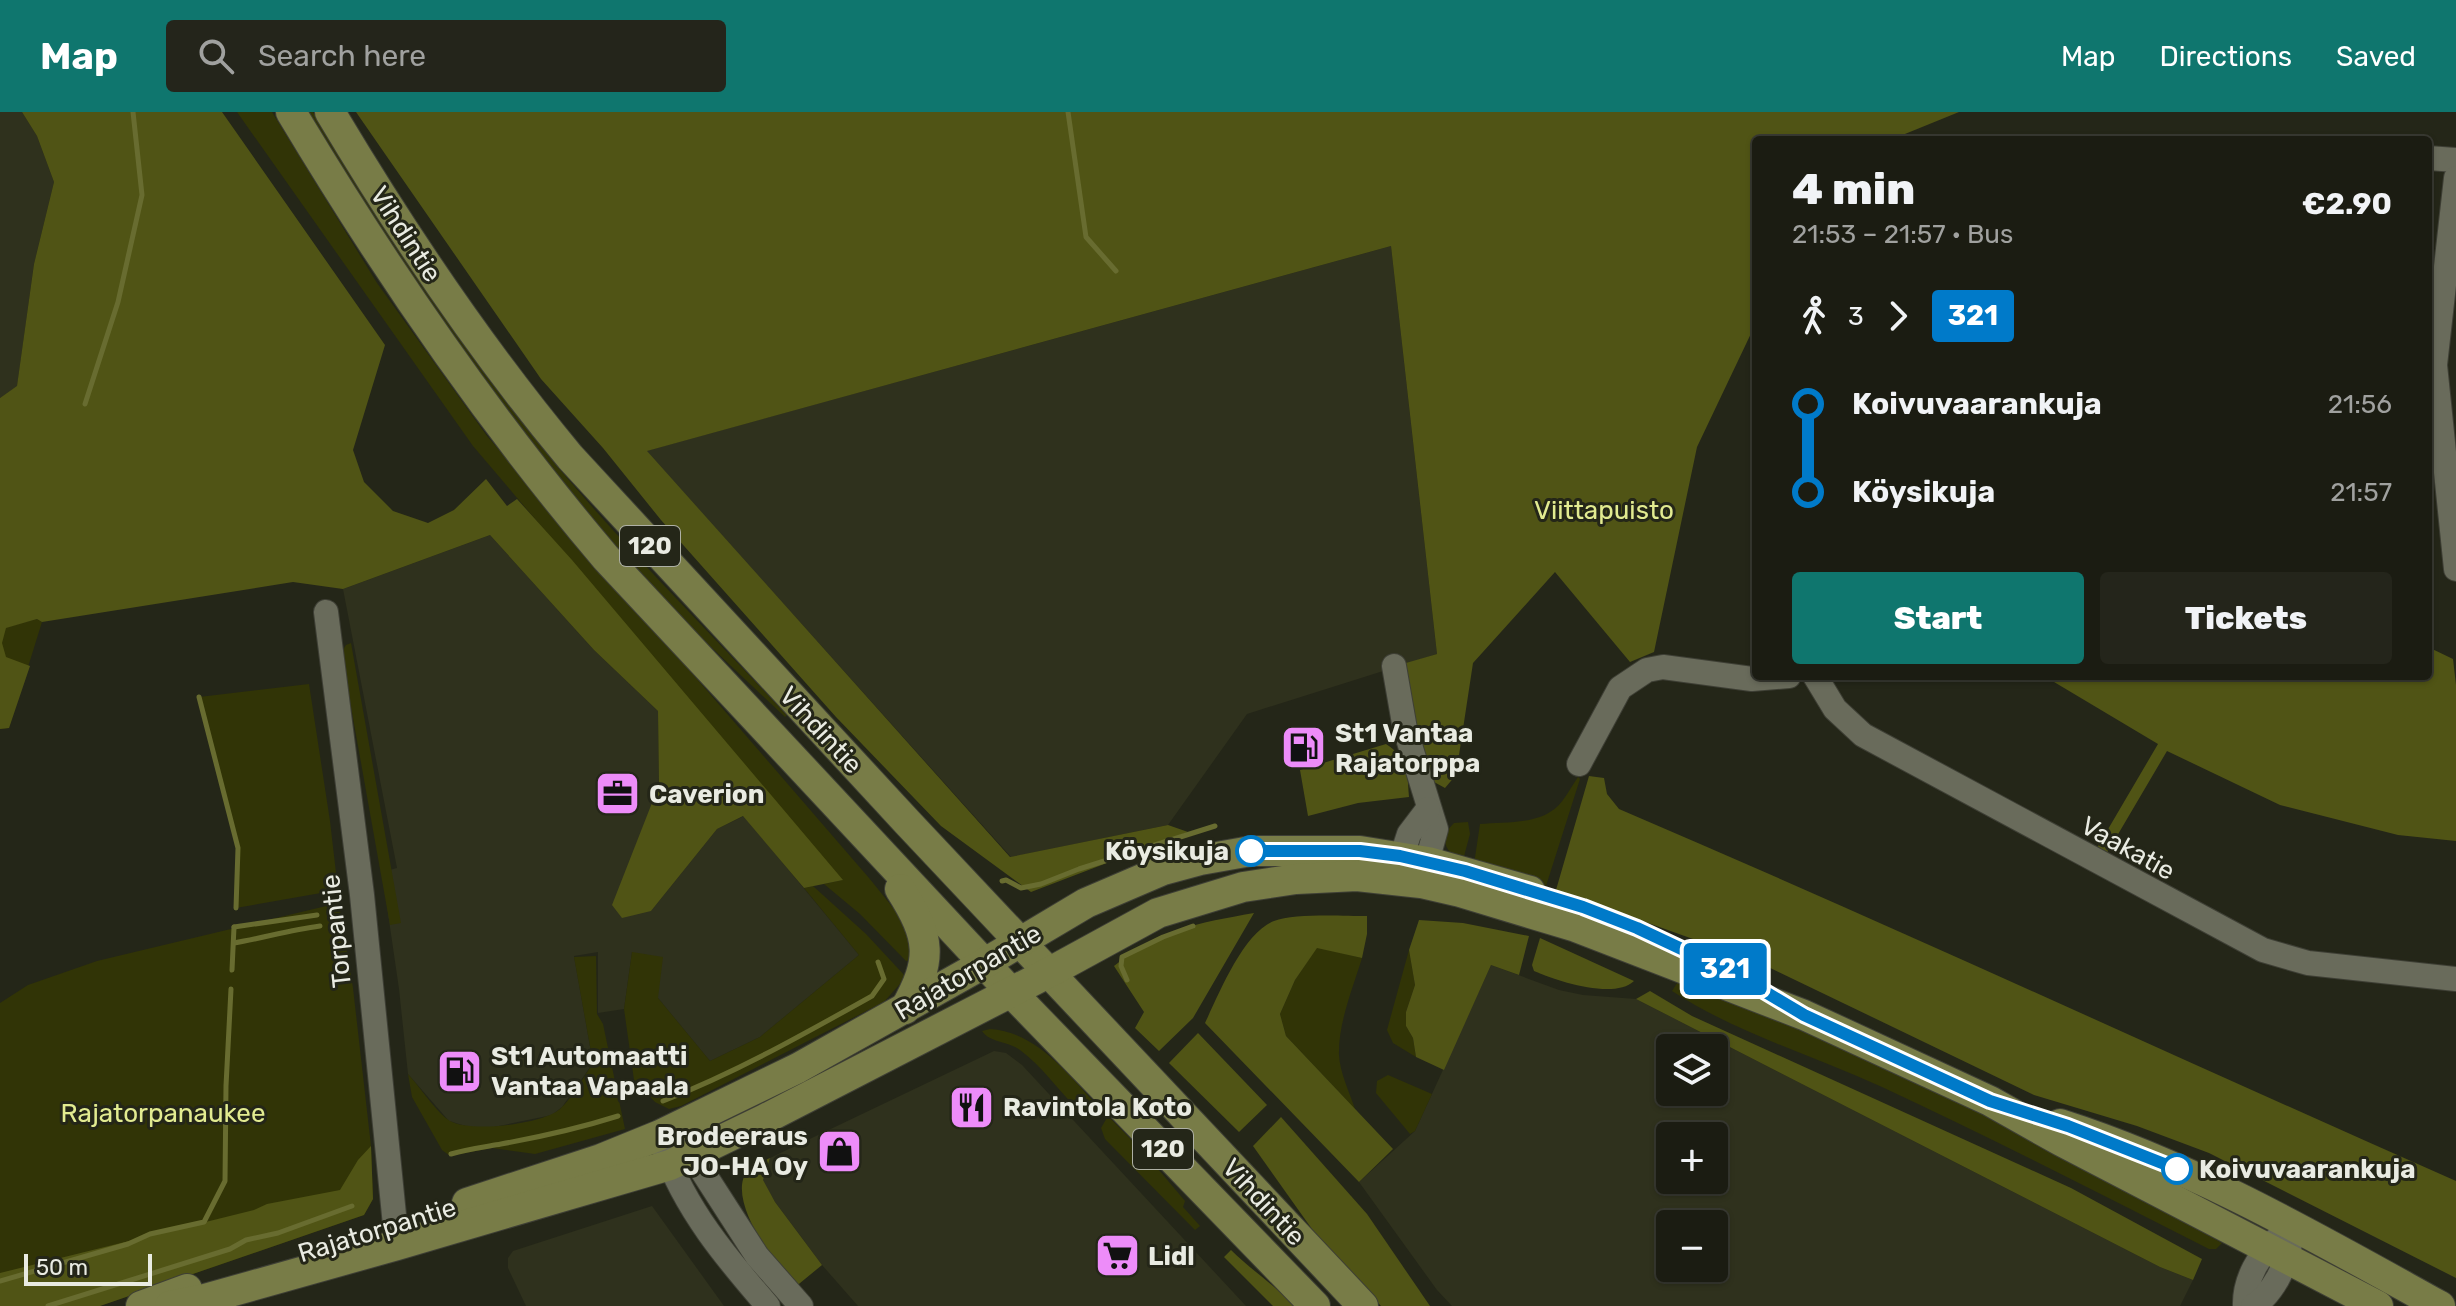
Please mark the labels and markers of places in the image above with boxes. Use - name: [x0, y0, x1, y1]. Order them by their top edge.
- place label: St1 Vantaa Rajatorppa: [1335, 718, 1480, 779]
- fuel station icon: St1 Vantaa Rajatorppa: [1280, 724, 1328, 772]
- office icon: Caverion: [594, 770, 642, 818]
- place label: Caverion: [649, 779, 764, 810]
- place label: Köysikuja: [1105, 836, 1229, 867]
- marker: Köysikuja: [1236, 836, 1266, 866]
- place label: St1 Automaatti Vantaa Vapaala: [491, 1041, 689, 1102]
- fuel station icon: St1 Automaatti Vantaa Vapaala: [436, 1047, 484, 1095]
- restaurant icon: Ravintola Koto: [948, 1083, 996, 1131]
- place label: Ravintola Koto: [1003, 1092, 1192, 1123]
- place label: Brodeeraus JO-HA Oy: [657, 1121, 808, 1182]
- shop icon: Brodeeraus JO-HA Oy: [815, 1127, 863, 1175]
- marker: Koivuvaarankuja: [2162, 1154, 2192, 1184]
- place label: Koivuvaarankuja: [2199, 1154, 2416, 1185]
- supermarket icon: Lidl: [1093, 1232, 1141, 1280]
- place label: Lidl: [1148, 1241, 1195, 1272]

